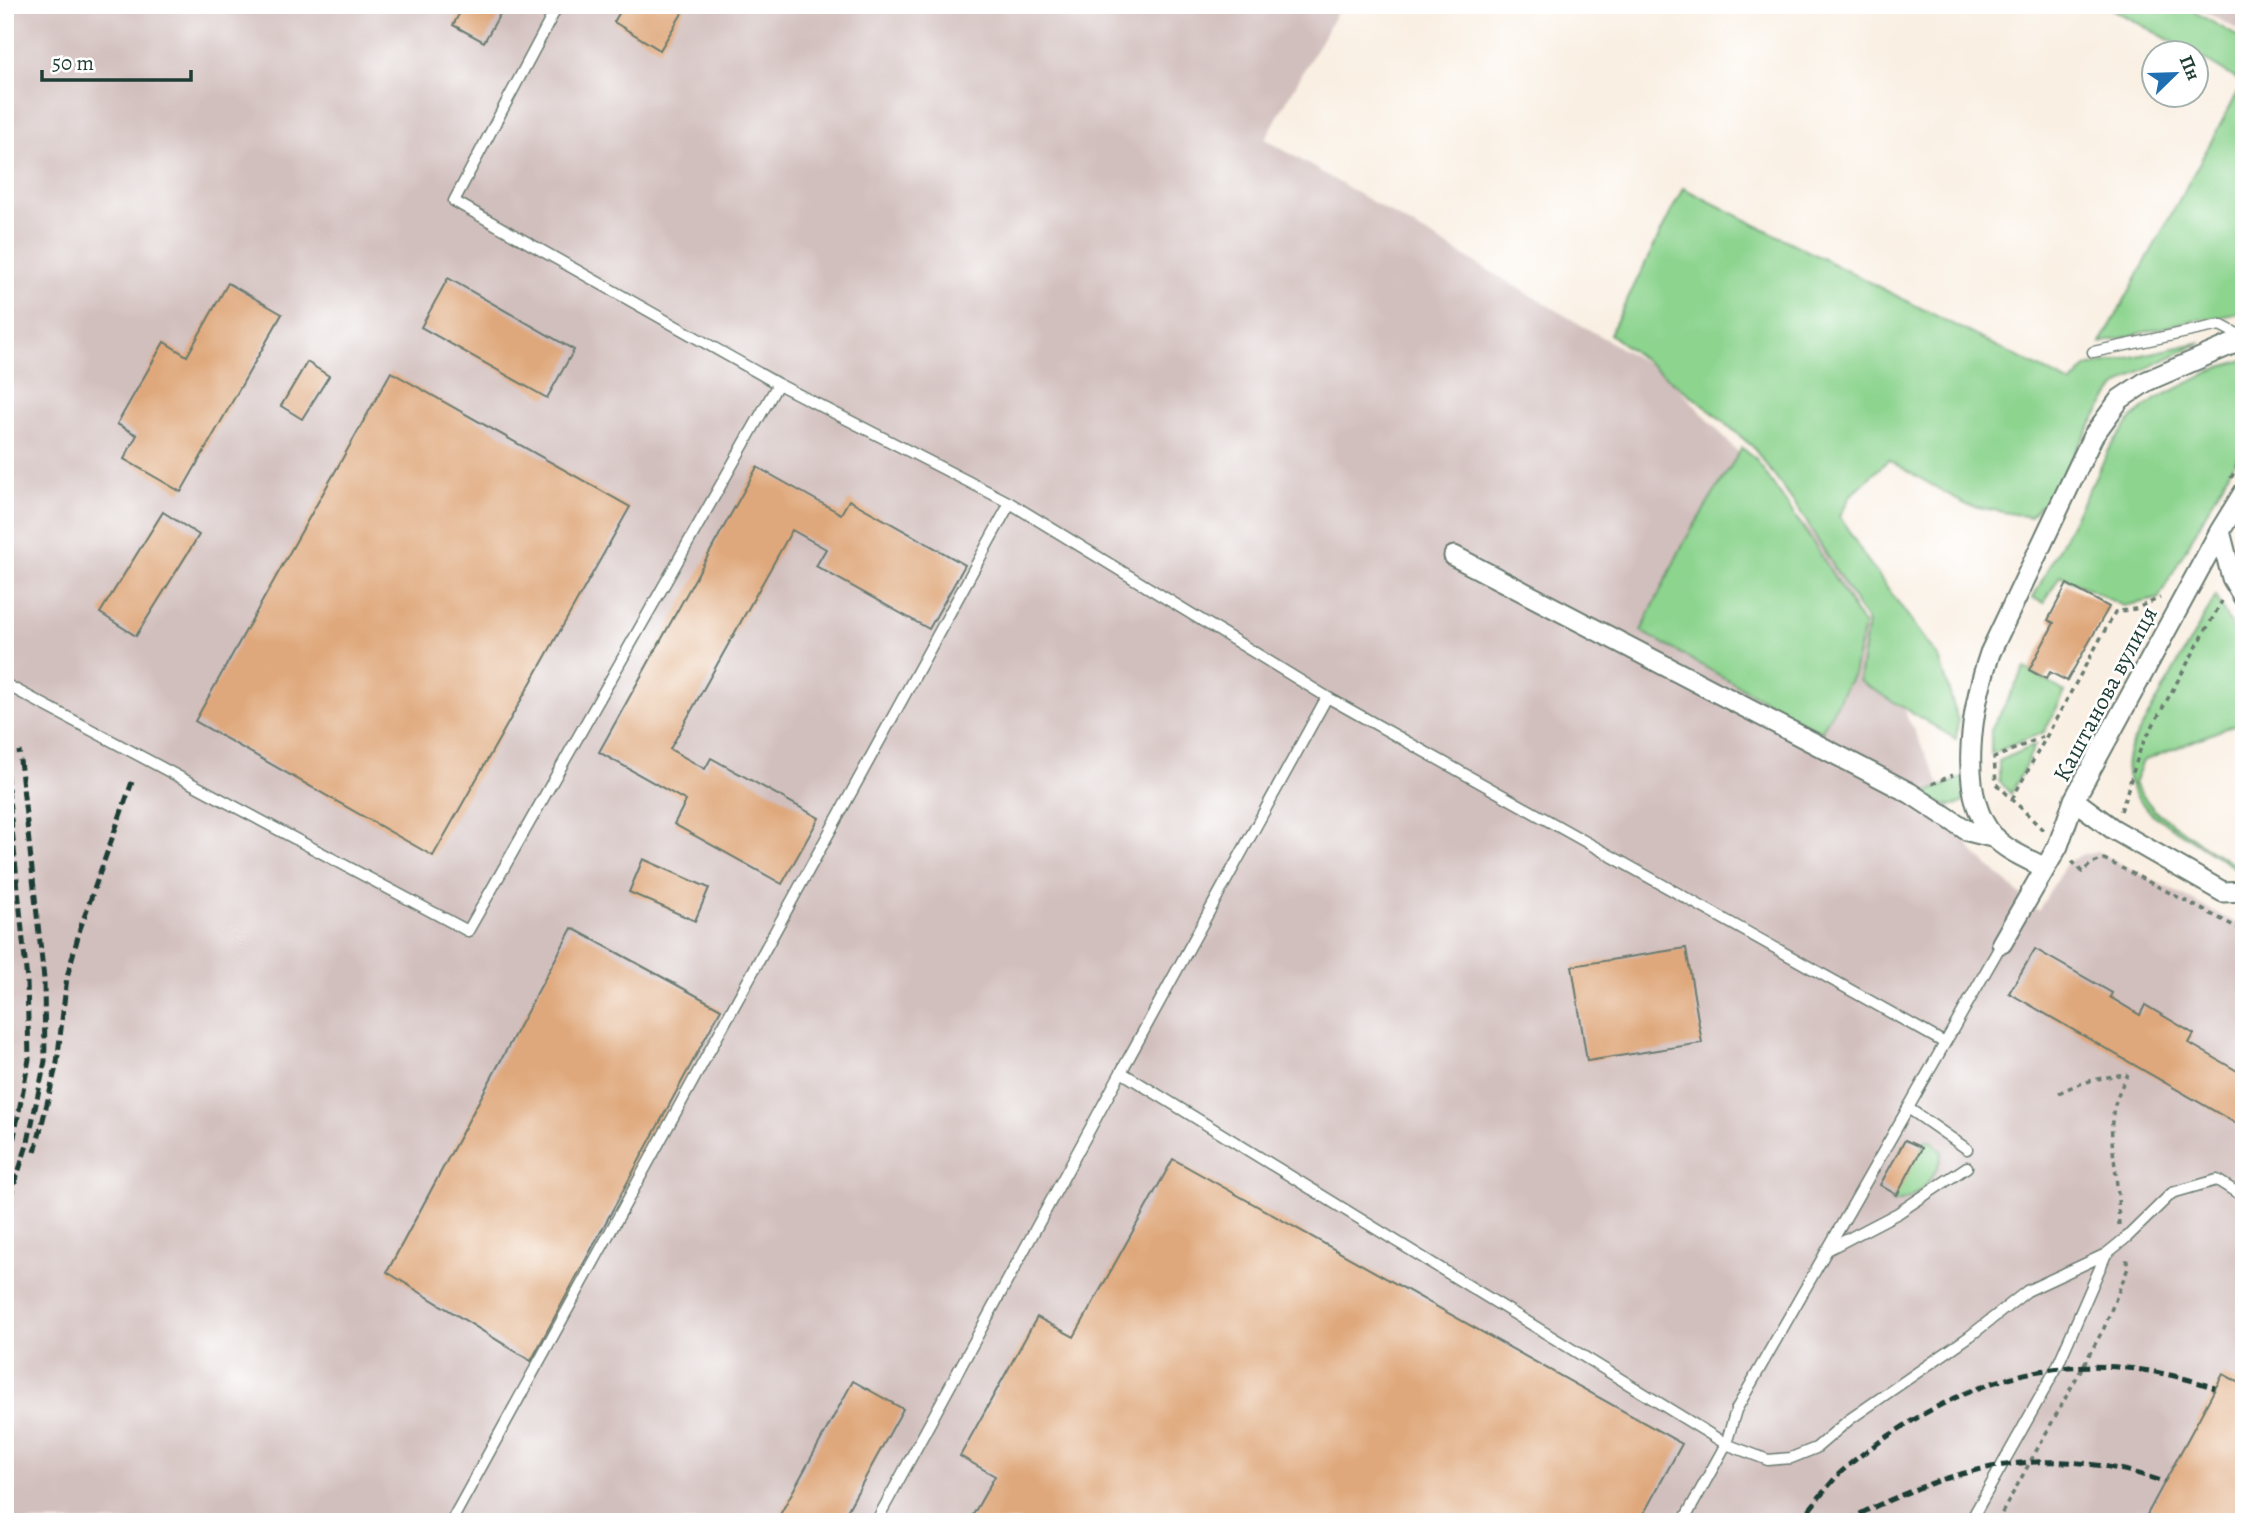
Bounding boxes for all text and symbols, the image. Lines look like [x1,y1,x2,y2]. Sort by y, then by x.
scale bar [42,38,191,82]
north arrow [2140,38,2210,108]
text: 50 m [52,49,94,77]
text: Пн [2173,51,2207,84]
street label: Каштанова вулиця [2045,601,2165,787]

